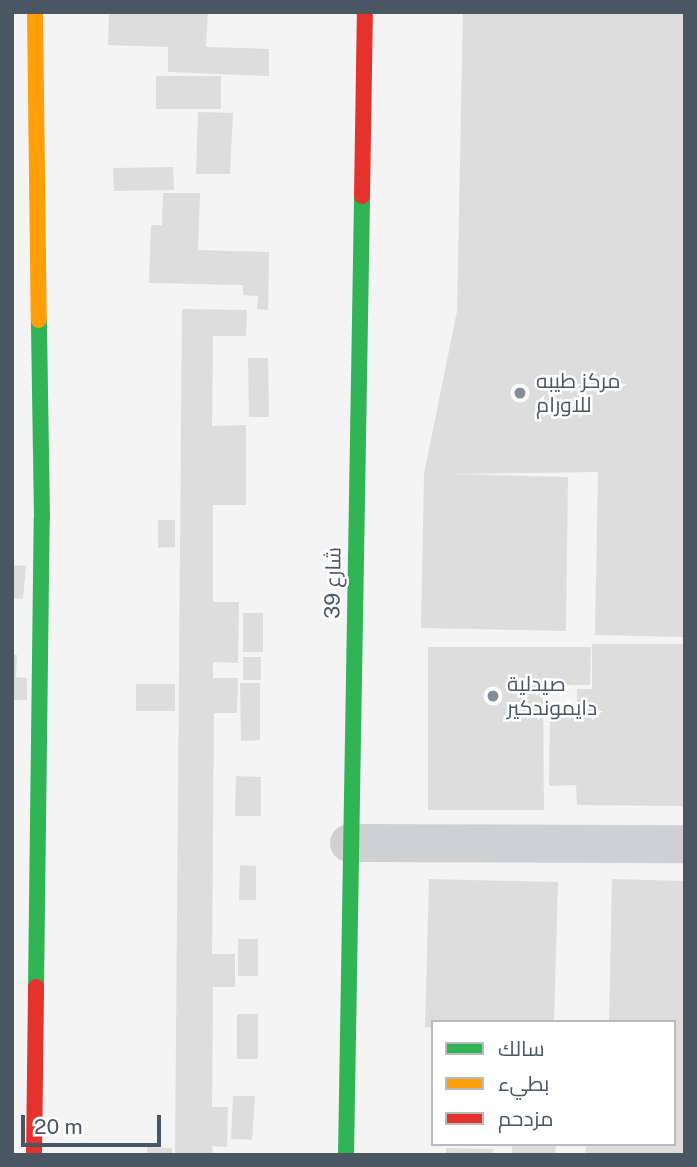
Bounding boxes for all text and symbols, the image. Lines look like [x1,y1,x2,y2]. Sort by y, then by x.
place label: مركز طيبه للاورام [536,368,620,418]
marker: مركز طيبه للاورام [510,383,530,403]
street label: شارع 39 [320,547,346,619]
place label: صيدلية دايموندكير [507,671,597,721]
marker: صيدلية دايموندكير [485,688,501,704]
legend [431,1020,676,1146]
text: سالك [498,1036,545,1061]
text: بطيء [498,1071,549,1096]
scale bar [24,1100,164,1144]
text: مزدحم [498,1106,553,1131]
text: 20 m [34,1114,83,1139]

